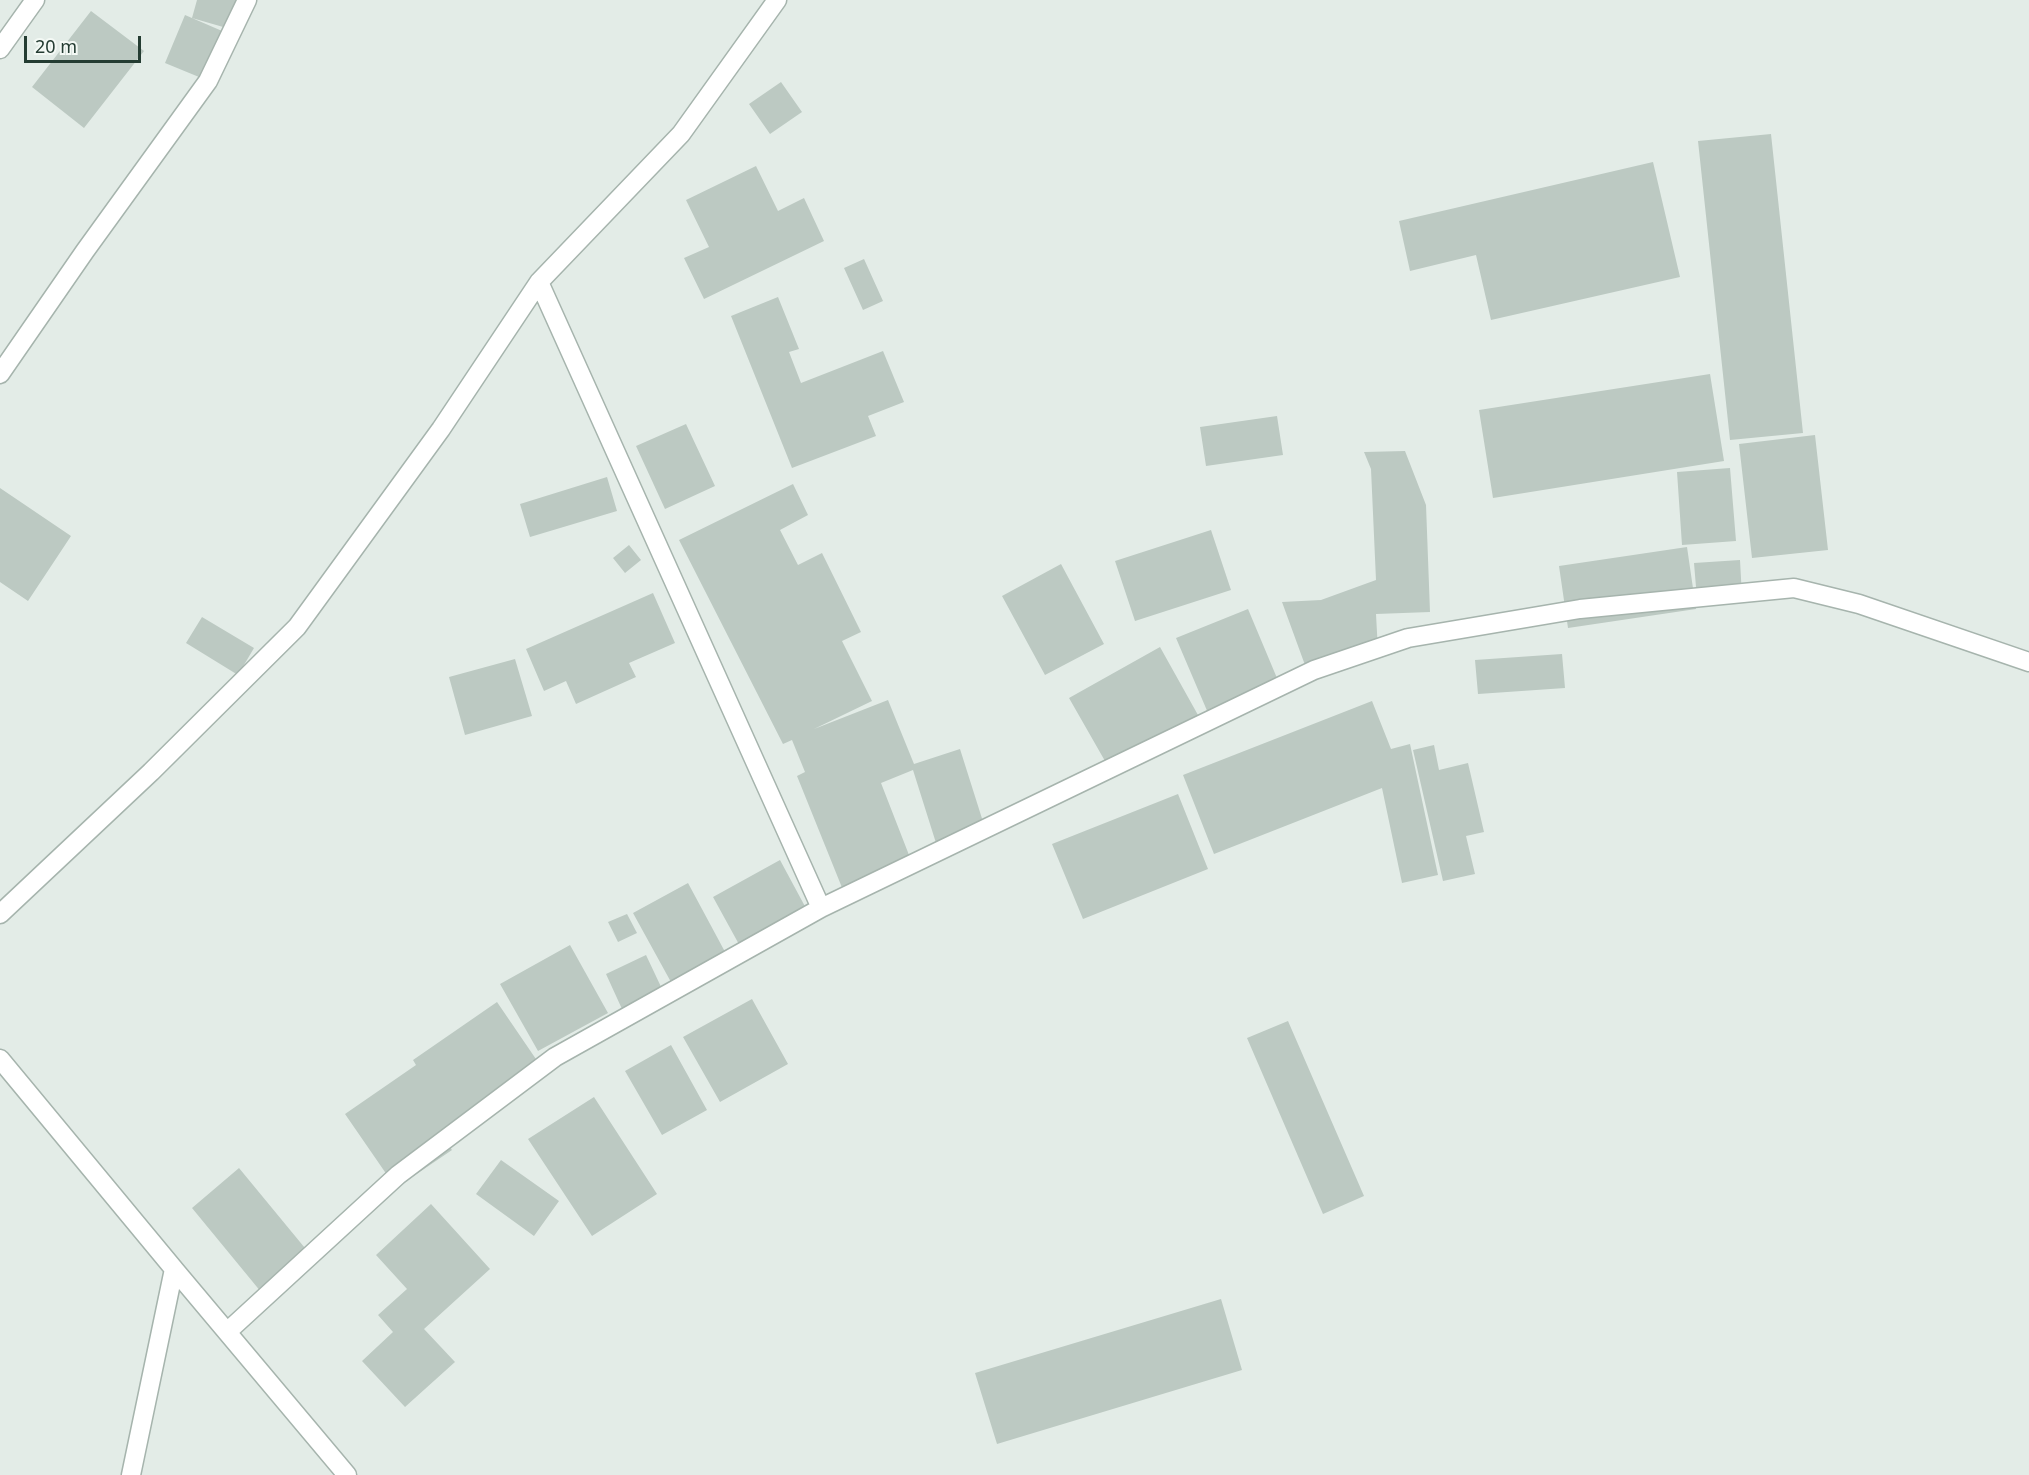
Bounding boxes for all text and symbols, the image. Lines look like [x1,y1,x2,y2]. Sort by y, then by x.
scale bar [27,24,144,62]
text: 20 m [35,34,77,58]

